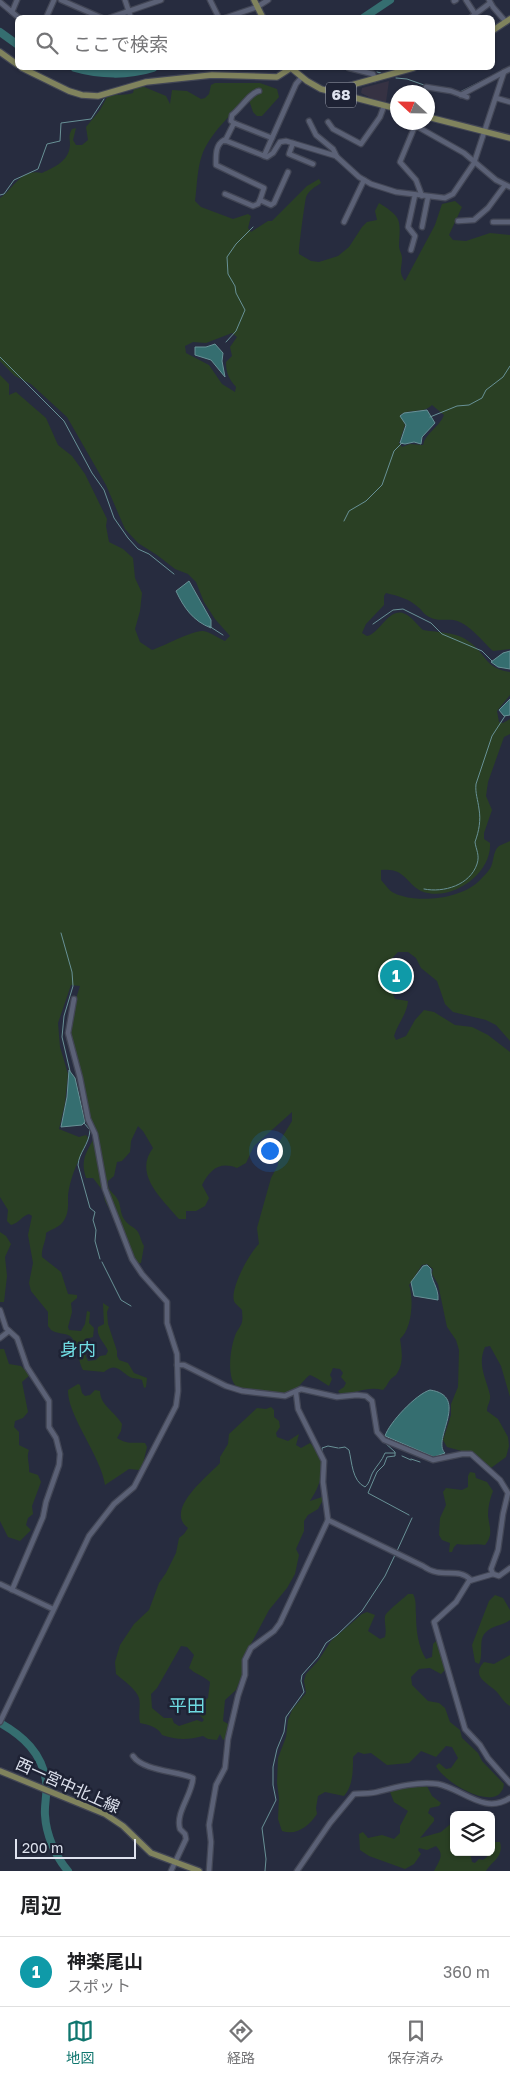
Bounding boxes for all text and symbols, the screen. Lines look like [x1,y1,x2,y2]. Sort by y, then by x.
search box [15,15,495,70]
icon: search [33,29,61,57]
text: ここで検索 [73,32,168,55]
road number: 68 [326,82,356,108]
north arrow [390,85,435,130]
pin: 1 [380,957,412,995]
your location [257,1138,283,1164]
district label: 身内 [60,1338,96,1360]
district label: 平田 [169,1694,205,1716]
street label: 西一宮中北上線 [13,1753,123,1817]
map controls [450,1811,495,1856]
button: layers [450,1811,495,1856]
scale bar [15,1836,136,1859]
text: 200 m [22,1839,63,1856]
text: 周辺 [20,1892,62,1918]
text: 神楽尾山 [67,1949,143,1972]
text: 1 [32,1962,40,1982]
text: 360 m [443,1962,490,1982]
text: スポット [67,1976,131,1996]
tab: 地図 [66,2017,94,2067]
tab: 経路 [227,2017,255,2067]
tab: 保存済み [388,2017,444,2067]

